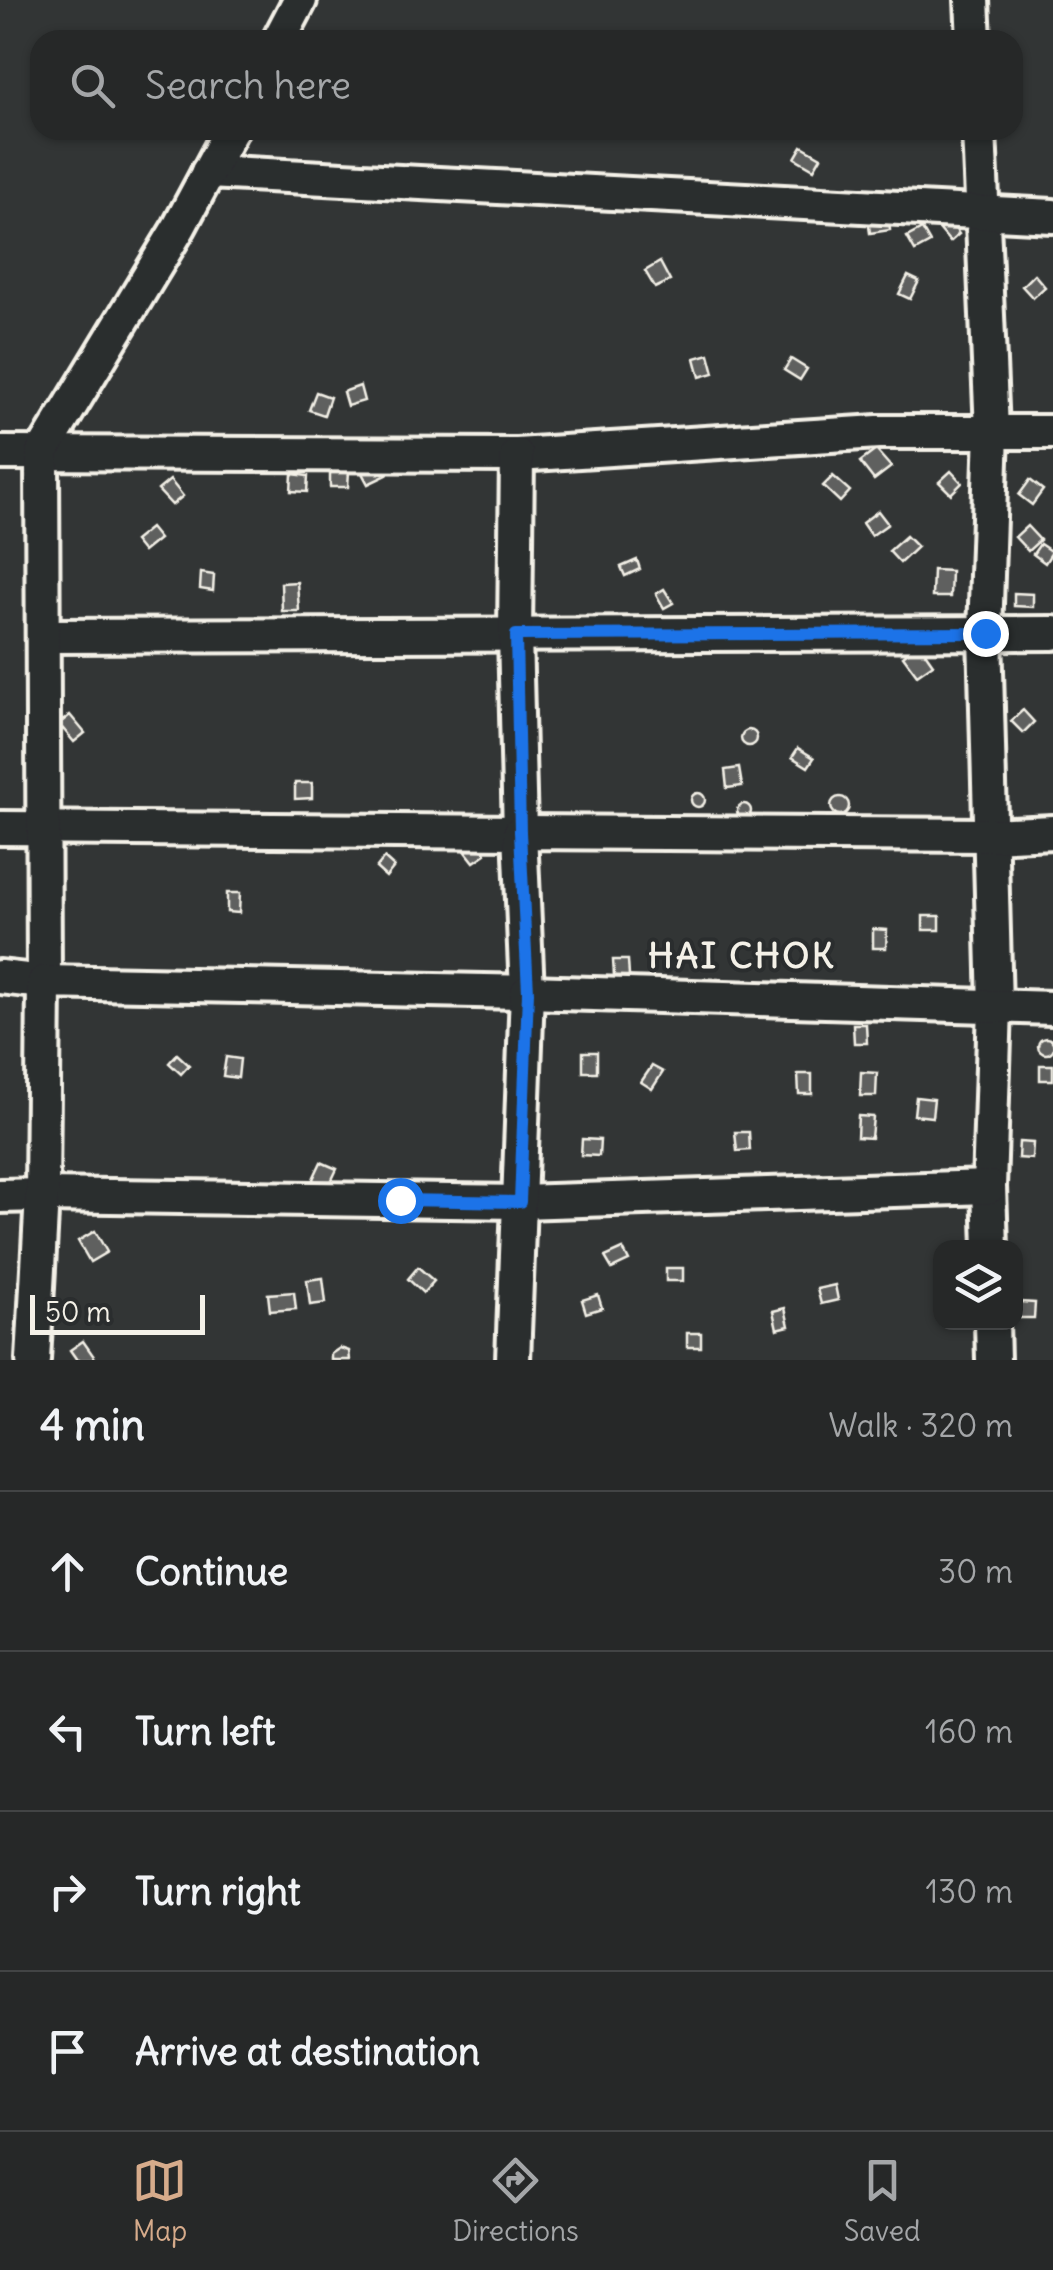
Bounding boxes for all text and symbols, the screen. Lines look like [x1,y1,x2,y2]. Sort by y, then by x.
search box [30,30,1023,140]
icon: search [65,58,120,113]
text: Search here [145,62,351,109]
route end [963,611,1009,657]
district label: HAI CHOK [648,933,836,977]
route start [378,1178,424,1224]
map controls [933,1240,1023,1330]
button: layers [933,1240,1023,1330]
scale bar [30,1290,205,1334]
text: 50 m [45,1294,111,1330]
text: 4 min [40,1399,145,1451]
text: Walk · 320 m [828,1405,1013,1446]
icon: ahead [40,1544,95,1599]
text: Continue [135,1548,288,1595]
text: 30 m [938,1551,1013,1592]
icon: left [40,1704,95,1759]
text: Turn left [135,1708,275,1755]
text: 160 m [925,1711,1013,1752]
icon: right [40,1864,95,1919]
text: Turn right [135,1868,301,1915]
text: 130 m [925,1871,1013,1912]
icon: arrive [40,2024,95,2079]
text: Arrive at destination [135,2028,480,2075]
tab: Map [132,2153,187,2249]
tab: Directions [452,2153,579,2249]
tab: Saved [844,2153,921,2249]

